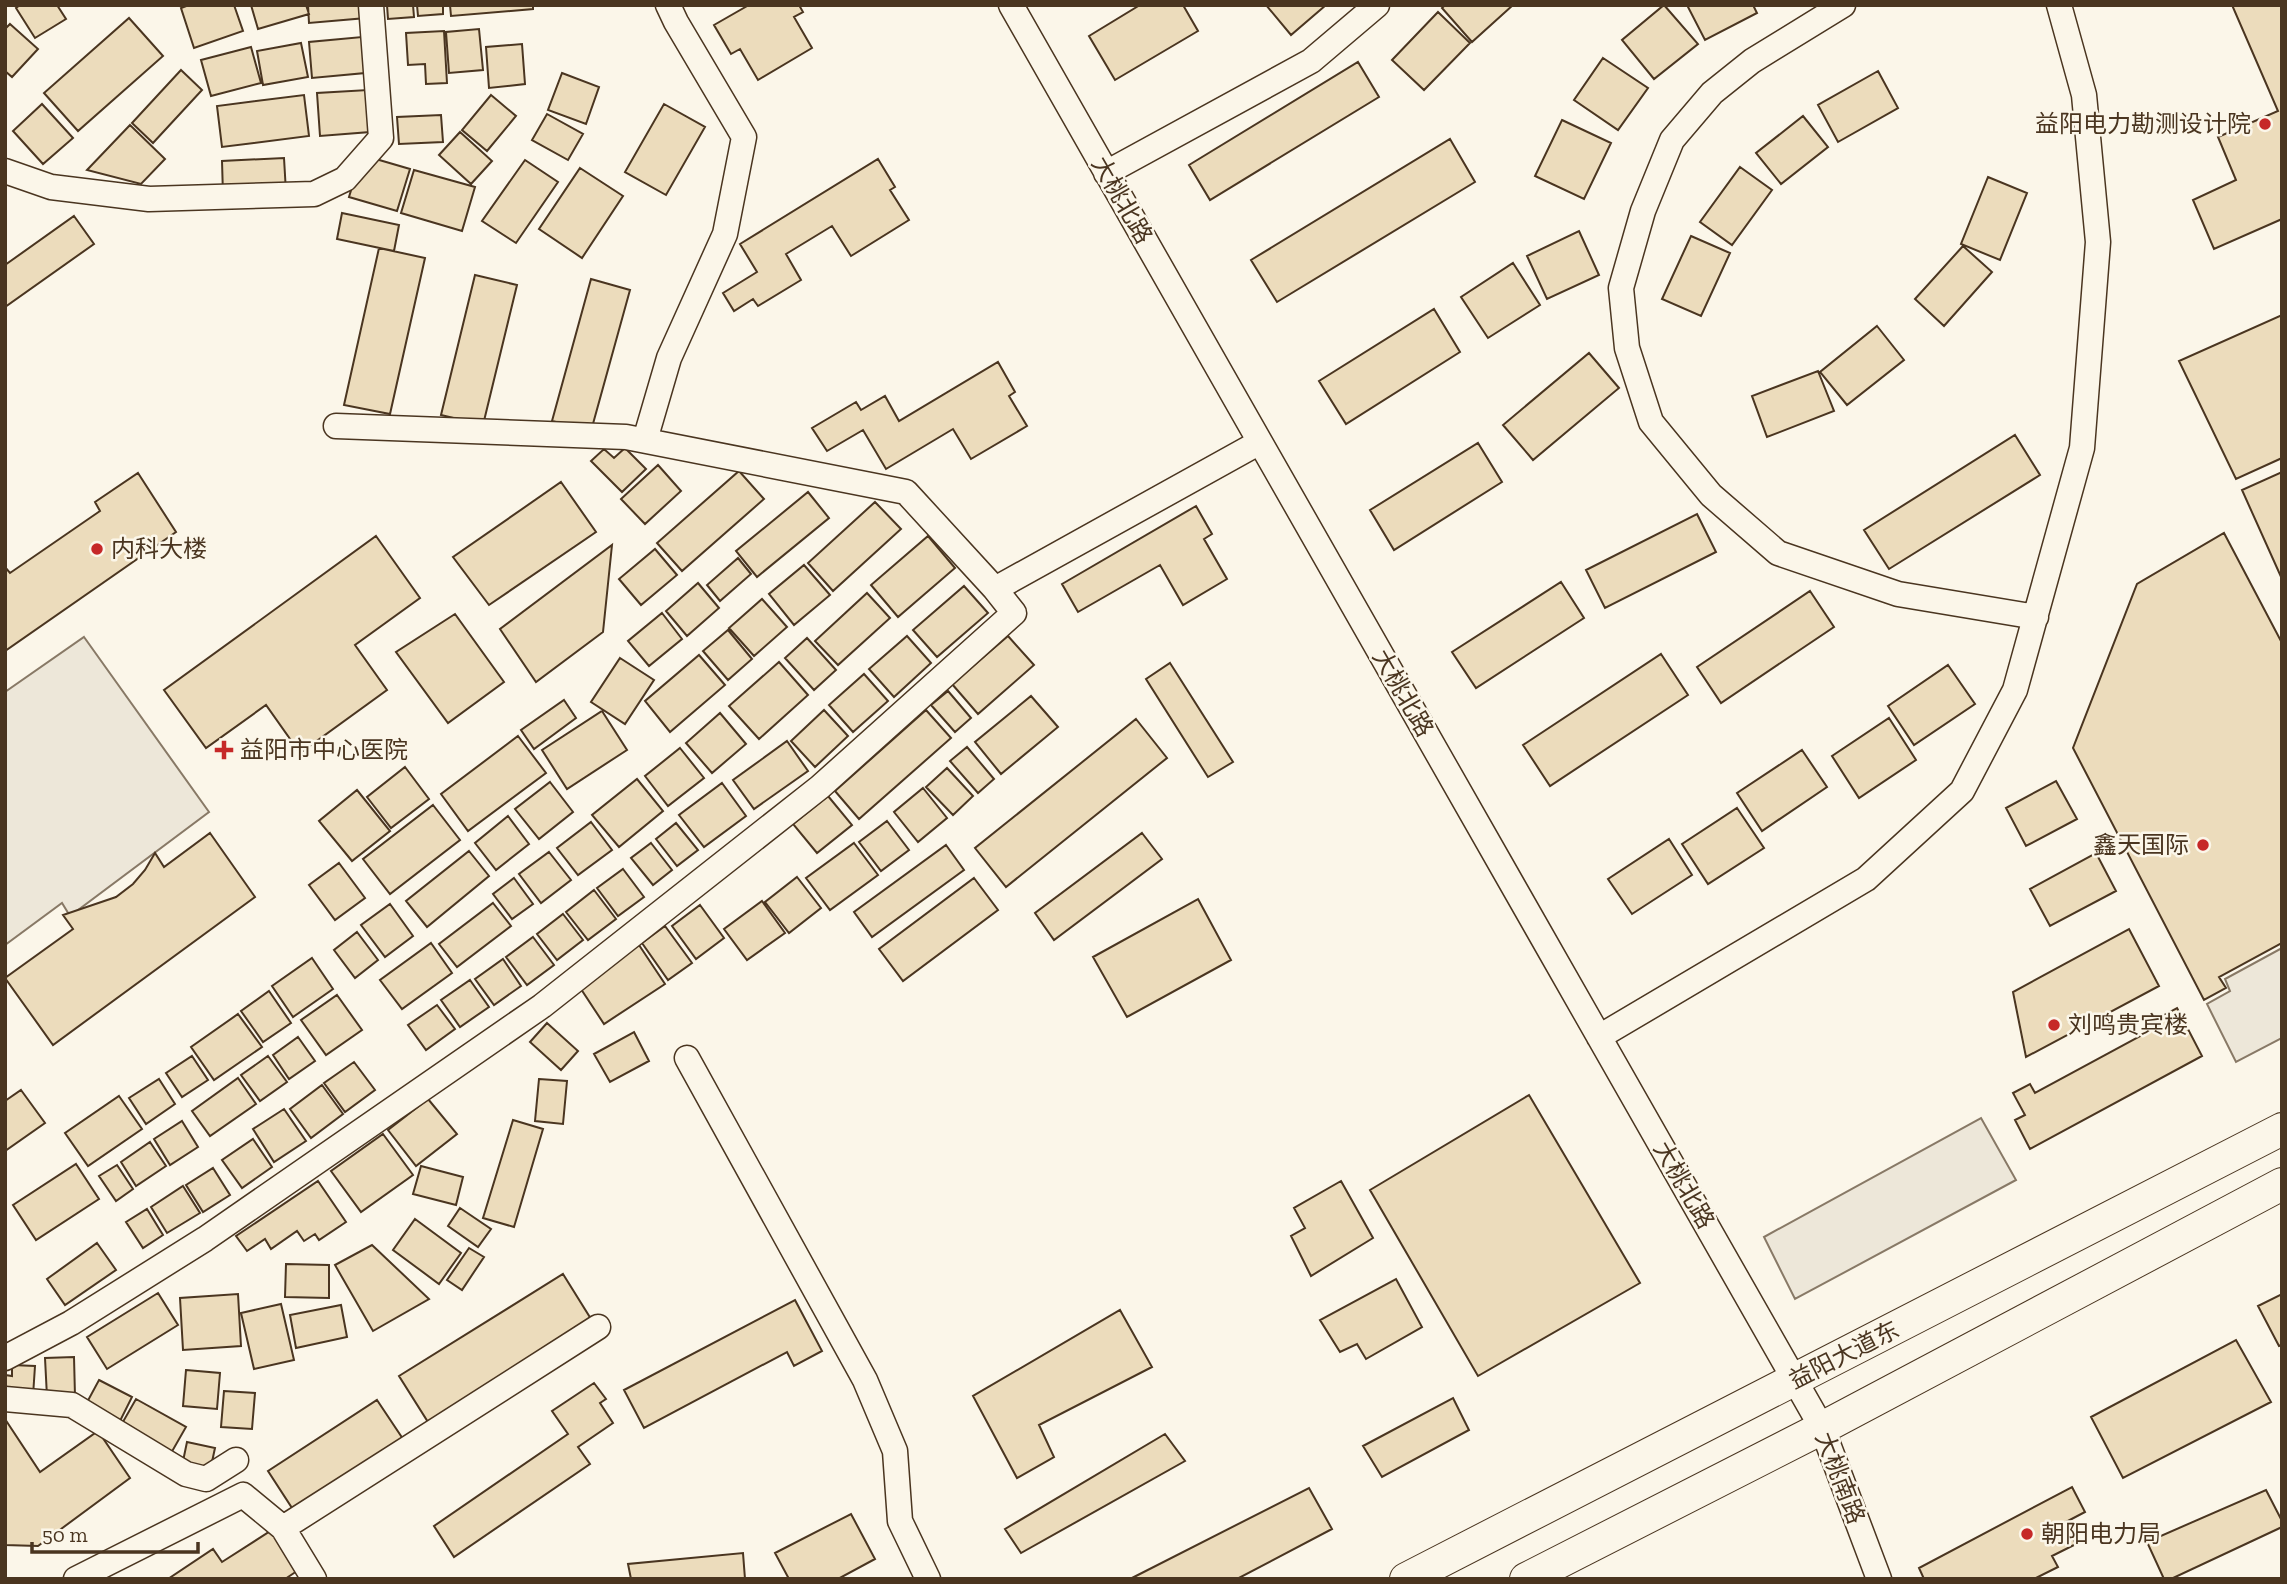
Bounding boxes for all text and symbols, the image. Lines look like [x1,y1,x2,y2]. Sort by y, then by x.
place label: 益阳电力勘测设计院 [2035,109,2251,138]
marker: 益阳电力勘测设计院 [2257,116,2273,132]
street label: 大桃北路 [1086,151,1159,249]
place label: 内科大楼 [111,534,207,563]
marker: 内科大楼 [89,541,105,557]
street label: 大桃北路 [1367,644,1440,742]
place label: 益阳市中心医院 [240,735,408,764]
marker: 益阳市中心医院 [214,740,234,760]
place label: 鑫天国际 [2093,830,2189,859]
marker: 鑫天国际 [2195,837,2211,853]
place label: 刘鸣贵宾楼 [2068,1010,2188,1039]
marker: 刘鸣贵宾楼 [2046,1017,2062,1033]
street label: 大桃北路 [1648,1136,1721,1234]
street label: 益阳大道东 [1784,1314,1904,1395]
street label: 大桃南路 [1810,1428,1871,1528]
scale bar [32,1510,198,1554]
place label: 朝阳电力局 [2041,1519,2161,1548]
text: 50 m [42,1522,88,1547]
marker: 朝阳电力局 [2019,1526,2035,1542]

